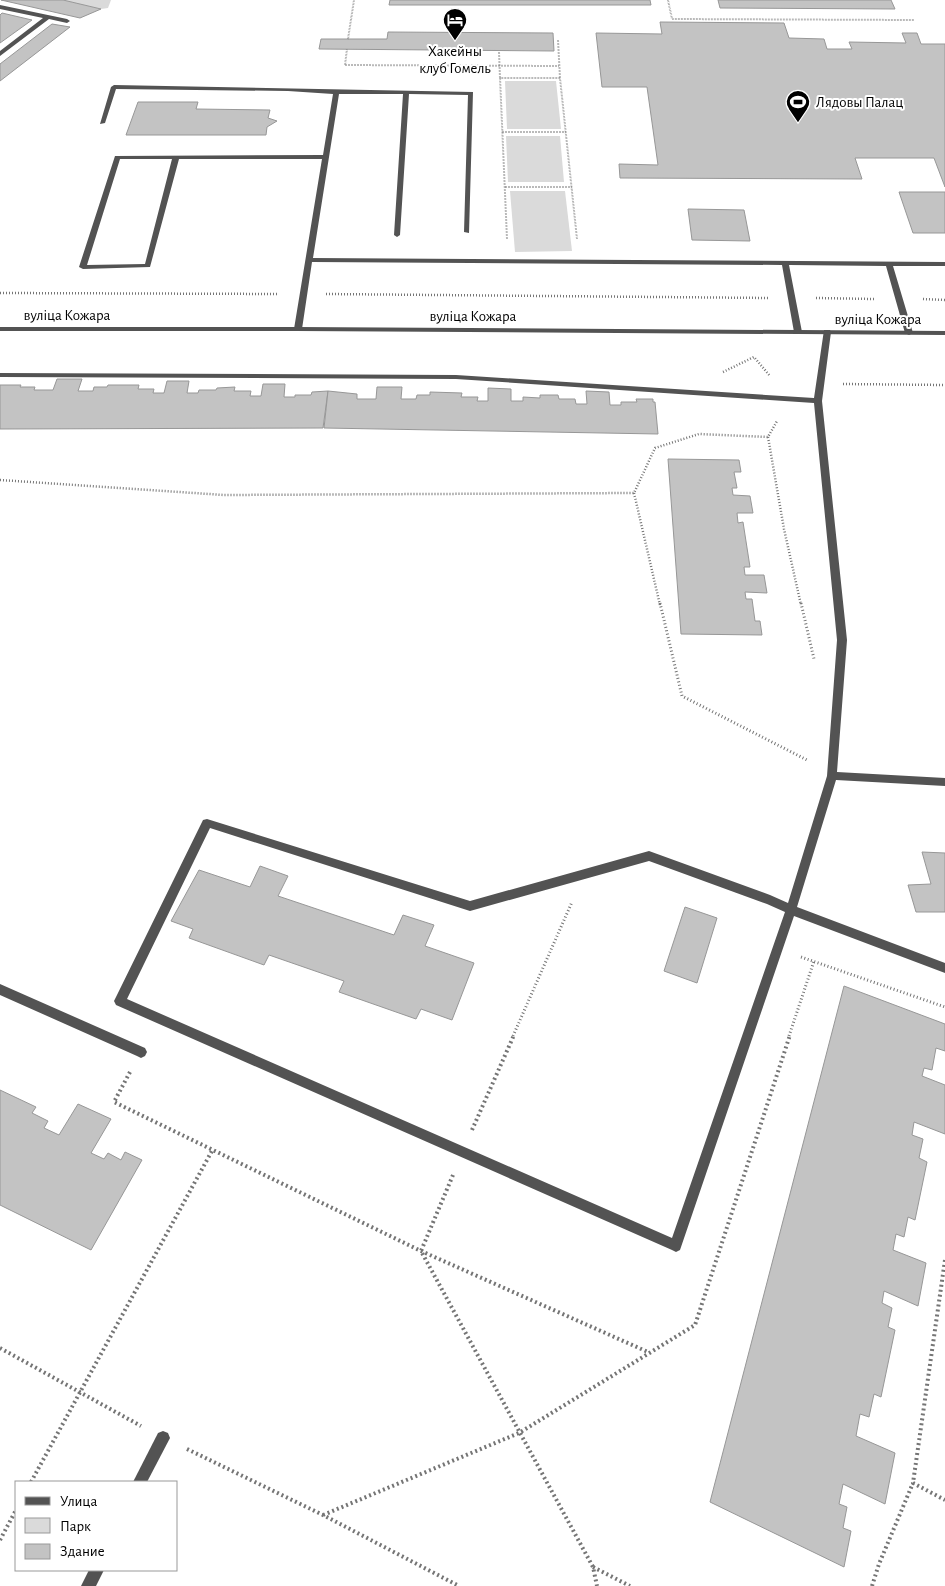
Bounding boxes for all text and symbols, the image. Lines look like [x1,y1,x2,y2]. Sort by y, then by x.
hotel icon: Хакейны клуб Гомель [442,7,468,41]
place label: Хакейны клуб Гомель [419,44,491,76]
sports icon: Лядовы Палац [785,89,811,123]
place label: Лядовы Палац [816,95,903,110]
street label: вуліца Кожара [24,308,111,323]
street label: вуліца Кожара [430,309,517,324]
street label: вуліца Кожара [835,312,922,327]
legend [15,1481,178,1571]
text: Улица [60,1494,97,1509]
text: Парк [60,1519,91,1534]
text: Здание [60,1544,105,1559]

